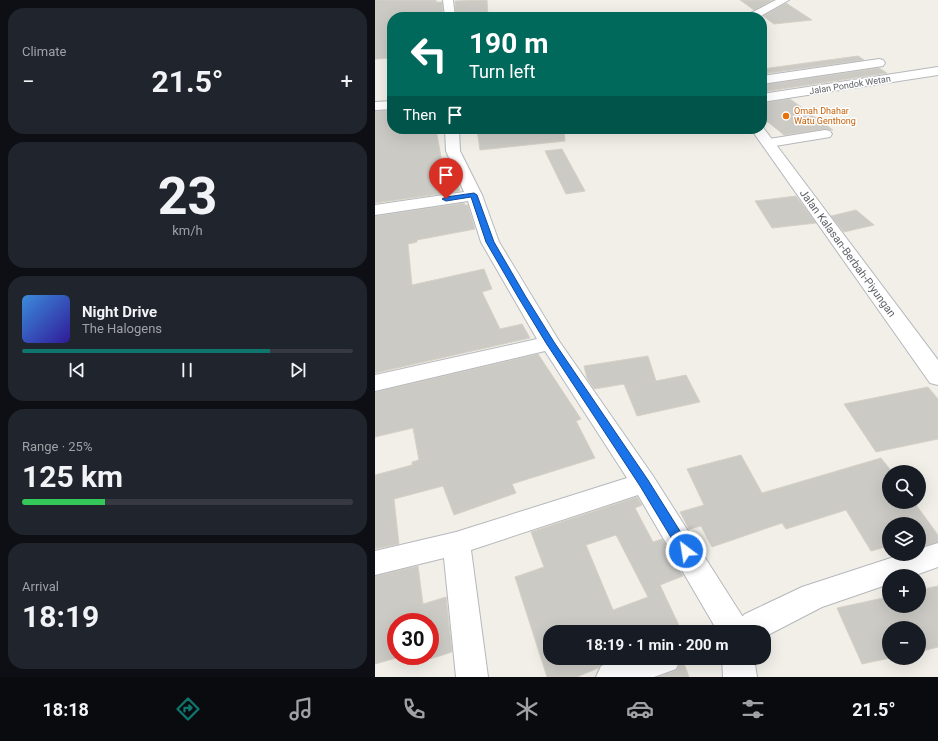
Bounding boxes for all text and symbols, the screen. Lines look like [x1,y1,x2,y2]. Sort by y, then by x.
text: 190 m [469,27,548,60]
icon: left [403,28,455,80]
text: Climate [22,44,66,59]
text: Turn left [469,61,535,82]
text: 21.5° [152,64,224,99]
text: − [22,69,35,94]
text: + [341,69,353,94]
street label: Jalan Pondok Wetan [809,74,891,96]
icon: arrive [444,104,466,126]
text: Then [403,106,436,124]
place label: Omah Dhahar Watu Genthong [794,106,856,126]
marker: Omah Dhahar Watu Genthong [781,111,791,121]
pin [429,158,463,199]
icon: arrive [435,164,457,186]
text: 23 [158,166,217,227]
street label: Jalan Kalasan-Berbah-Piyungan [797,187,898,320]
text: km/h [172,223,203,238]
text: Night Drive [82,303,157,321]
text: The Halogens [82,321,162,336]
icon: previous [66,359,88,381]
icon: pause [176,359,198,381]
icon: next [287,359,309,381]
text: Range · 25% [22,439,92,454]
text: 125 km [22,459,123,494]
map controls [882,465,926,665]
button: search [882,465,926,509]
button: layers [882,517,926,561]
position arrow [665,530,707,572]
button: + [882,569,926,613]
text: Arrival [22,579,59,594]
text: 18:19 [22,599,99,634]
speed limit sign: 30 [387,613,439,665]
button: − [882,621,926,665]
text: 18:19 · 1 min · 200 m [586,636,728,654]
icon: directions [174,695,202,723]
icon: music [287,695,315,723]
icon: phone [400,695,428,723]
icon: climate [513,695,541,723]
icon: car [626,695,654,723]
icon: filters [739,695,767,723]
text: 18:18 [43,699,89,720]
text: 21.5° [852,699,895,720]

